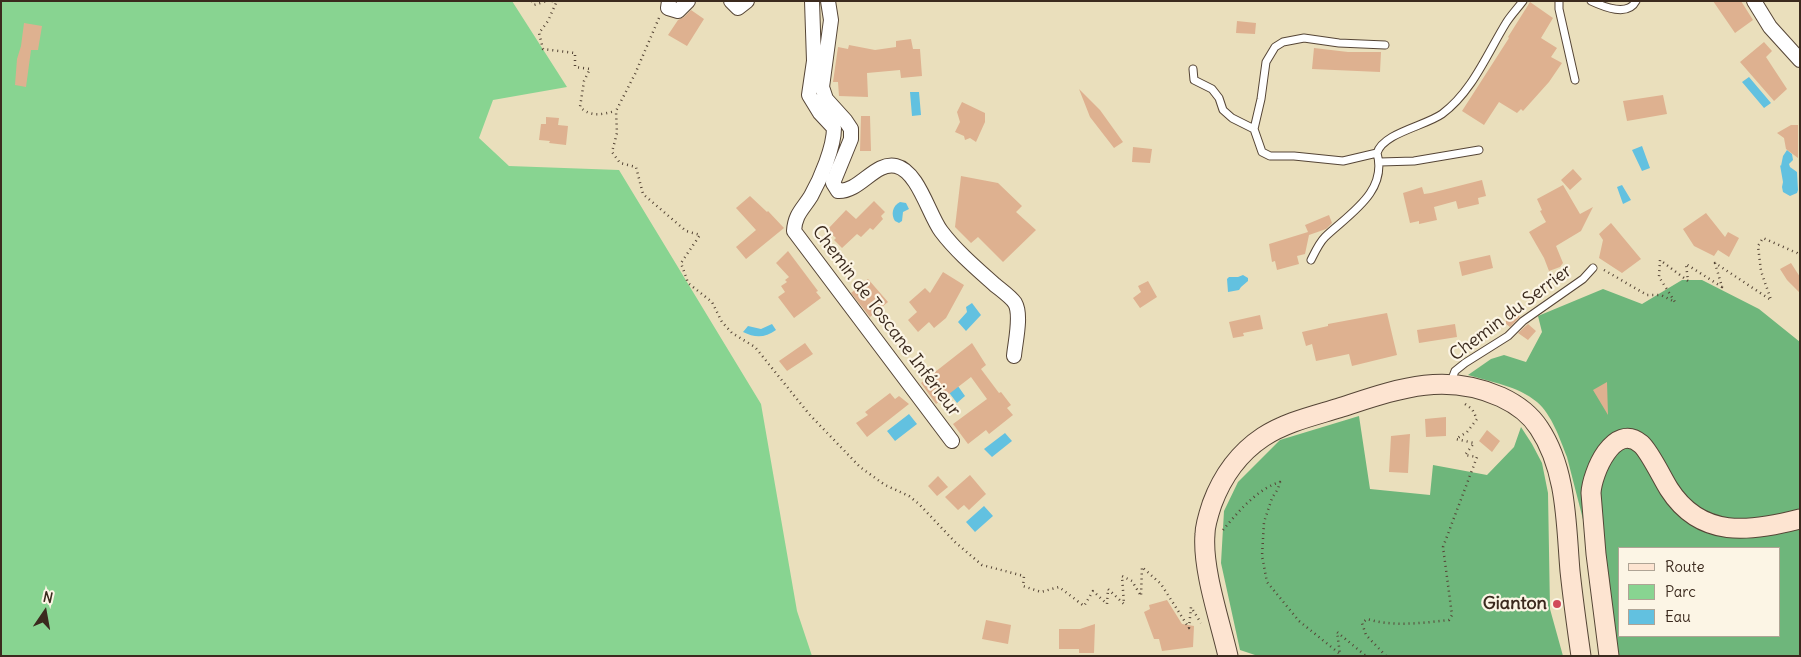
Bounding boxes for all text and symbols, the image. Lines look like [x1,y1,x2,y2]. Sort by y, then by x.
street label: Chemin de Toscane Inférieur [807,221,965,421]
street label: Chemin du Serrier [1446,260,1576,366]
legend [1618,547,1781,637]
text: Route [1665,557,1705,576]
text: Parc [1665,582,1696,601]
north arrow [20,587,70,637]
text: N [42,588,55,607]
place label: Gianton [1483,593,1547,615]
marker: Gianton [1551,598,1563,610]
text: Eau [1665,607,1691,626]

